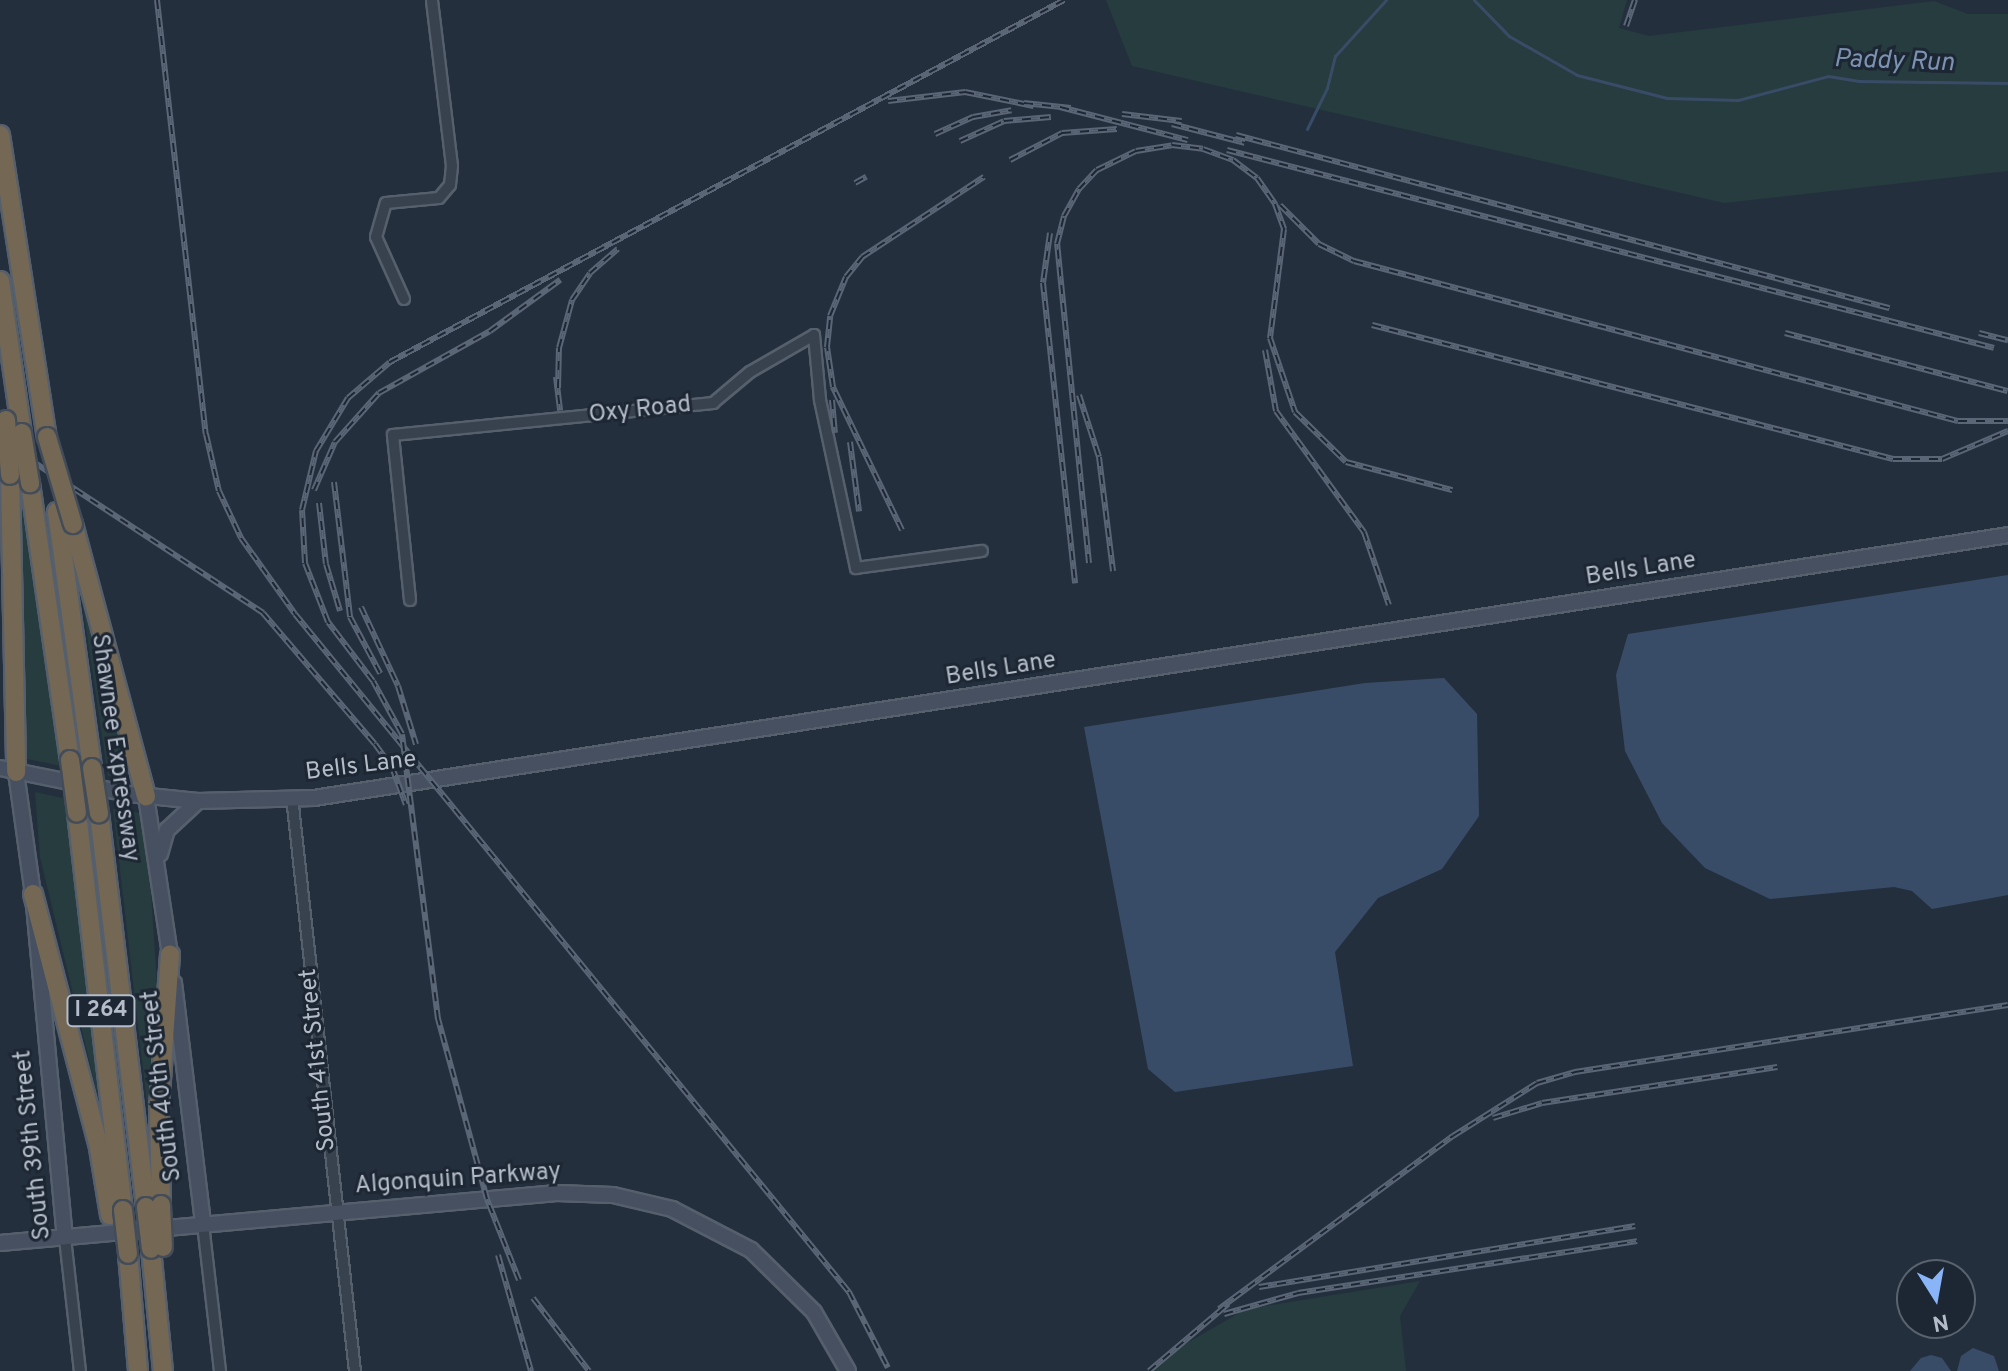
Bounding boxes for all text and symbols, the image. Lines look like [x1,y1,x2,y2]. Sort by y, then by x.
water label: Paddy Run [1833,44,1955,80]
street label: Oxy Road [587,391,693,431]
street label: Bells Lane [1584,547,1698,593]
street label: Shawnee Expressway [84,632,144,864]
street label: Bells Lane [944,647,1058,693]
street label: Bells Lane [304,746,418,788]
street label: South 41st Street [295,967,343,1153]
street label: South 40th Street [137,989,189,1183]
road number: I 264 [65,993,137,1029]
street label: South 39th Street [10,1049,58,1241]
street label: Algonquin Parkway [354,1158,562,1202]
north arrow [1896,1259,1976,1339]
text: N [1930,1306,1951,1336]

